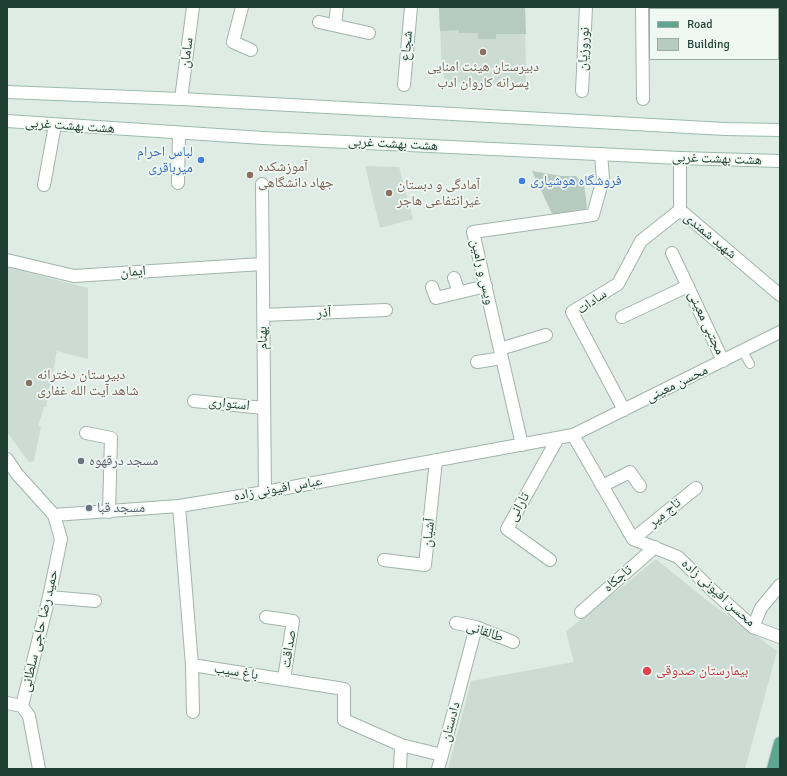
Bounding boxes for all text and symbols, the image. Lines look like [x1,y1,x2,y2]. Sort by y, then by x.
legend [649,8,779,60]
text: Road [687,17,713,32]
street label: نوروزیان [574,26,594,72]
street label: شجاع [397,30,417,62]
street label: سامان [177,37,197,69]
text: Building [687,37,730,52]
marker: دبیرستان هیئت امنایی پسرانه کاروان ادب [478,47,488,57]
place label: دبیرستان هیئت امنایی پسرانه کاروان ادب [427,59,539,92]
street label: هشت بهشت غربی [24,114,116,138]
street label: هشت بهشت غربی [348,133,438,155]
place label: لباس احرام میرباقری [137,144,193,176]
street label: هشت بهشت غربی [672,149,762,169]
marker: لباس احرام میرباقری [196,155,206,165]
place label: آموزشکده جهاد دانشگاهی [258,159,334,192]
marker: آموزشکده جهاد دانشگاهی [245,170,255,180]
place label: فروشگاه هوشیاری [530,173,622,189]
marker: فروشگاه هوشیاری [517,176,527,186]
place label: آمادگی و دبستان غیرانتفاعی هاجر [397,177,481,210]
marker: آمادگی و دبستان غیرانتفاعی هاجر [384,188,394,198]
street label: شهید شمندی [680,209,740,263]
street label: ویس و رامین [466,238,498,306]
street label: ایمان [120,263,146,281]
street label: سادات [574,286,610,318]
street label: مجتبی معینی [684,288,728,358]
street label: آذر [316,304,332,322]
street label: بهنام [254,326,272,350]
street label: محسن معینی [643,362,711,406]
place label: دبیرستان دخترانه شاهد آیت الله غفاری [37,367,138,400]
marker: دبیرستان دخترانه شاهد آیت الله غفاری [24,378,34,388]
street label: استواری [207,393,251,415]
place label: مسجد درقهوه [89,453,158,469]
marker: مسجد درقهوه [76,456,86,466]
street label: عباس افیونی زاده [232,473,324,505]
street label: تارانی [504,490,534,524]
street label: تاج میر [645,495,685,531]
place label: مسجد قبا [97,500,145,516]
marker: مسجد قبا [84,503,94,513]
street label: آشیان [419,518,439,548]
street label: محسن افیونی زاده [678,555,758,631]
street label: تاجکاه [600,562,636,596]
street label: حمید رضا حاجی سلطانی [18,568,62,694]
street label: طالقانی [464,618,506,646]
street label: صداقت [278,629,300,669]
street label: باغ سیب [213,660,259,684]
place label: بیمارستان صدوقی [656,663,748,679]
marker: بیمارستان صدوقی [641,665,653,677]
street label: دادستان [438,700,464,744]

